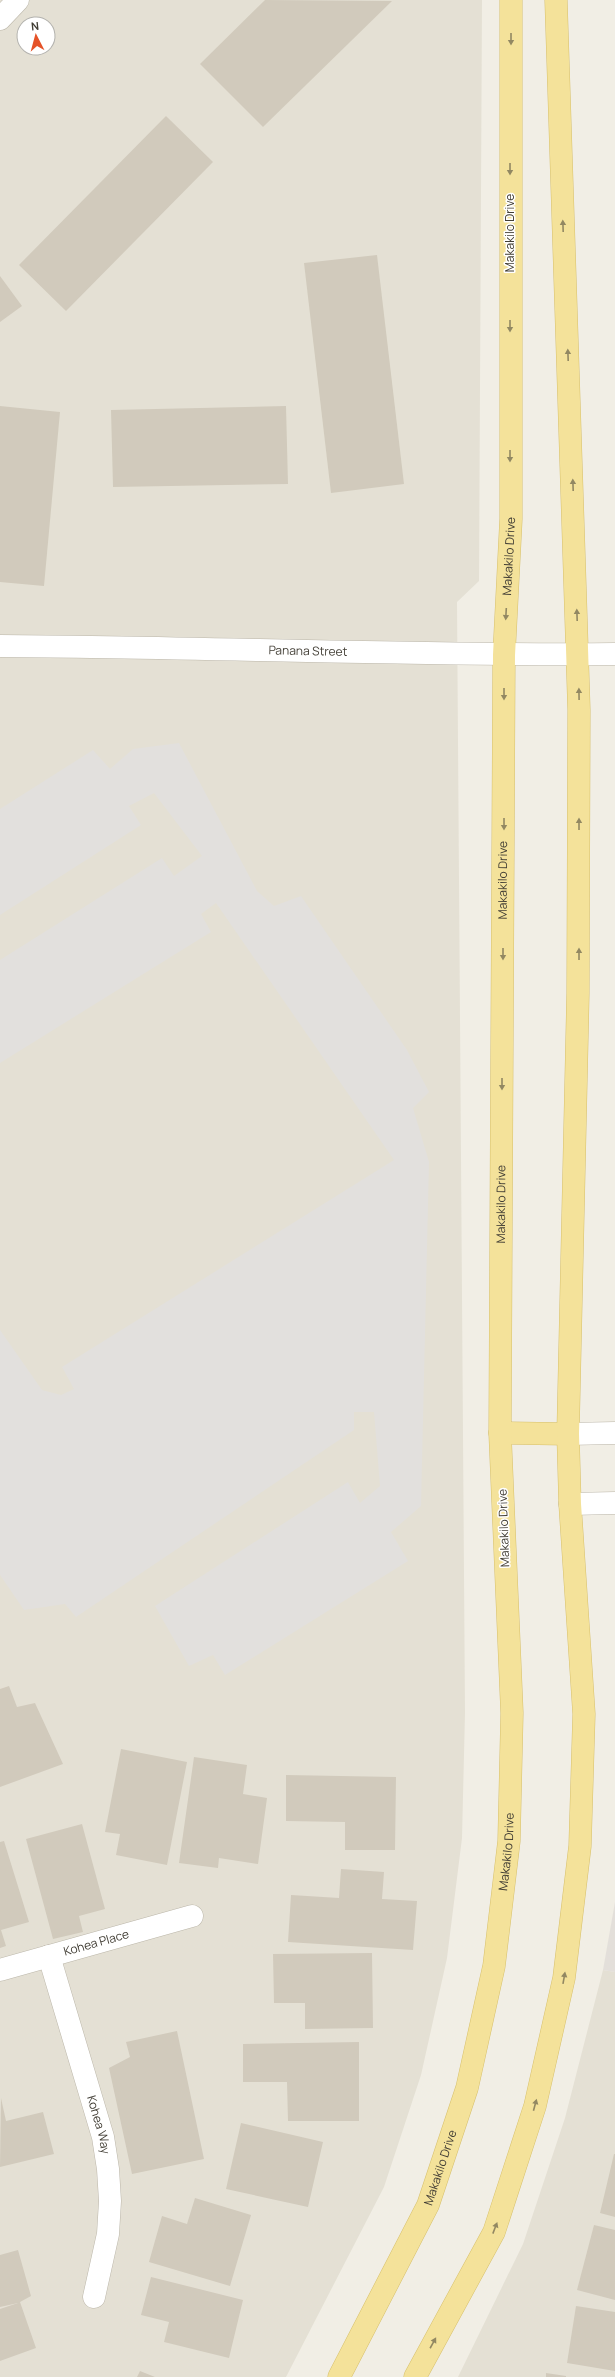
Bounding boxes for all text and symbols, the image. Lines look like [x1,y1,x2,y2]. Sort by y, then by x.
north arrow [16,16,56,56]
text: N [30,18,40,33]
one-way arrow [508,33,514,46]
one-way arrow [507,163,513,176]
street label: Makakilo Drive [501,194,518,272]
one-way arrow [560,220,567,232]
one-way arrow [507,320,513,333]
one-way arrow [565,348,571,361]
one-way arrow [507,450,513,463]
one-way arrow [569,479,576,491]
street label: Makakilo Drive [498,517,519,596]
one-way arrow [503,608,510,620]
one-way arrow [574,608,580,621]
street label: Panana Street [268,641,348,660]
one-way arrow [576,687,582,700]
one-way arrow [501,688,507,701]
one-way arrow [576,817,582,830]
one-way arrow [501,818,507,831]
street label: Makakilo Drive [494,841,511,919]
one-way arrow [576,947,582,960]
one-way arrow [500,948,506,961]
one-way arrow [499,1078,505,1091]
street label: Makakilo Drive [492,1165,509,1243]
street label: Makakilo Drive [494,1489,513,1568]
street label: Makakilo Drive [494,1812,518,1892]
street label: Kohea Place [62,1925,131,1960]
one-way arrow [561,1972,567,1984]
street label: Kohea Way [83,2093,115,2156]
one-way arrow [532,2098,538,2110]
street label: Makakilo Drive [419,2128,460,2207]
one-way arrow [492,2222,498,2234]
one-way arrow [430,2337,437,2349]

